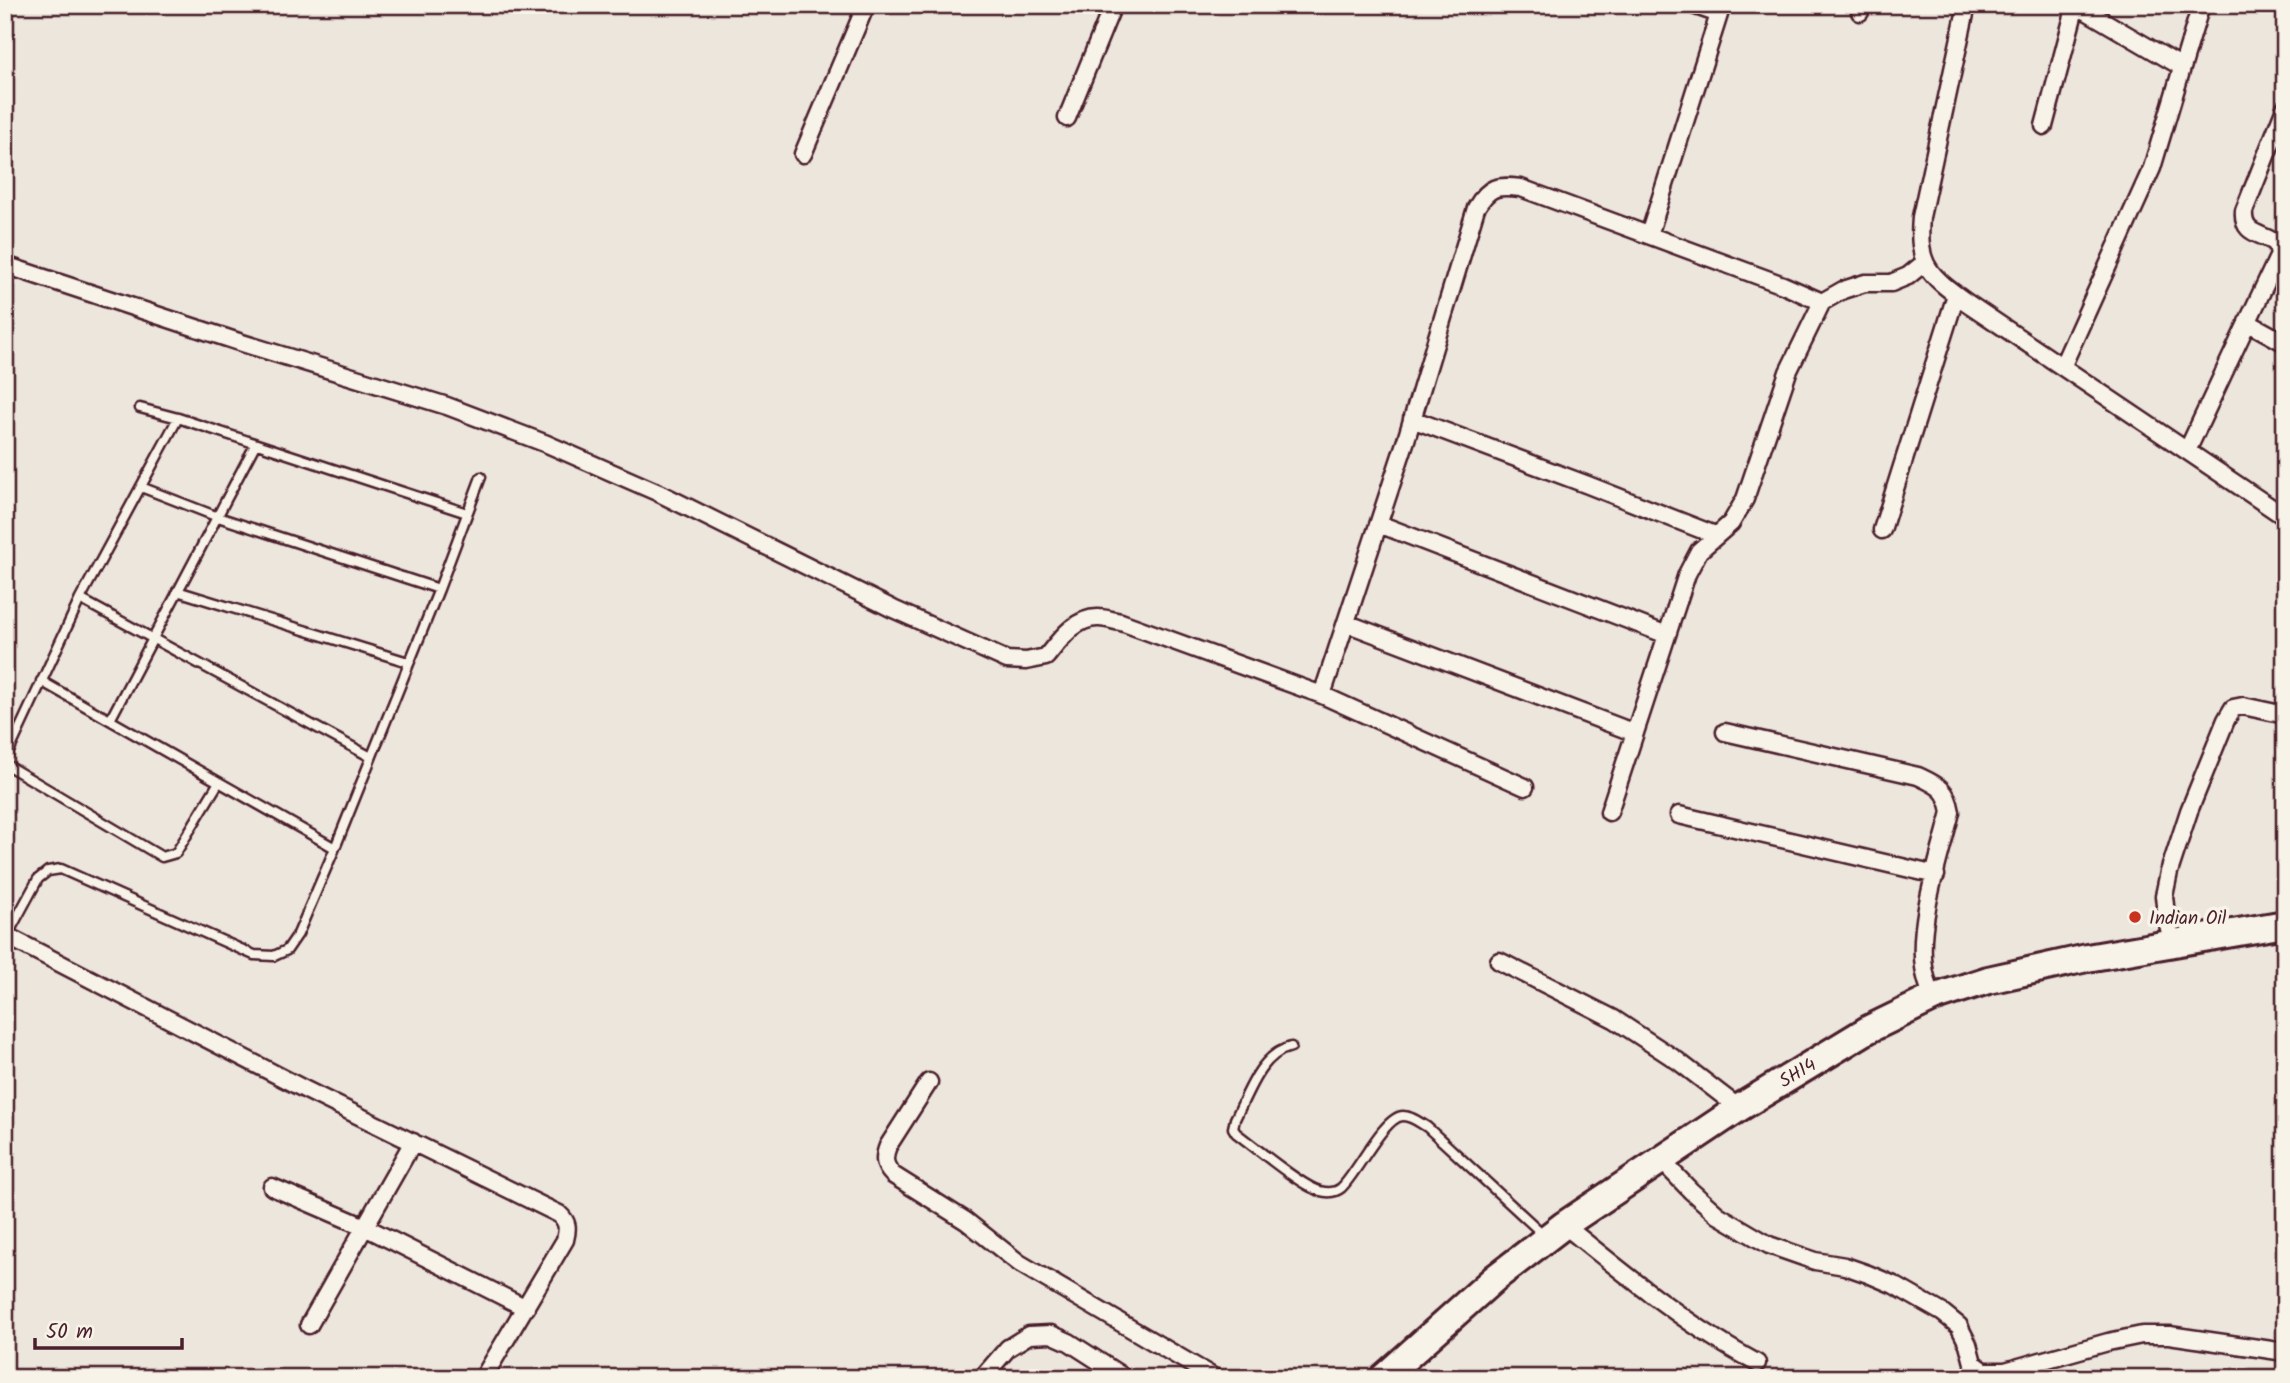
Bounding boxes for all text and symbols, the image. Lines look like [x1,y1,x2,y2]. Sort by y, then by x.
place label: Indian Oil [2149,904,2227,934]
marker: Indian Oil [2127,909,2143,925]
street label: SH14 [1773,1051,1823,1097]
scale bar [35,1306,182,1350]
text: 50 m [46,1316,93,1349]

